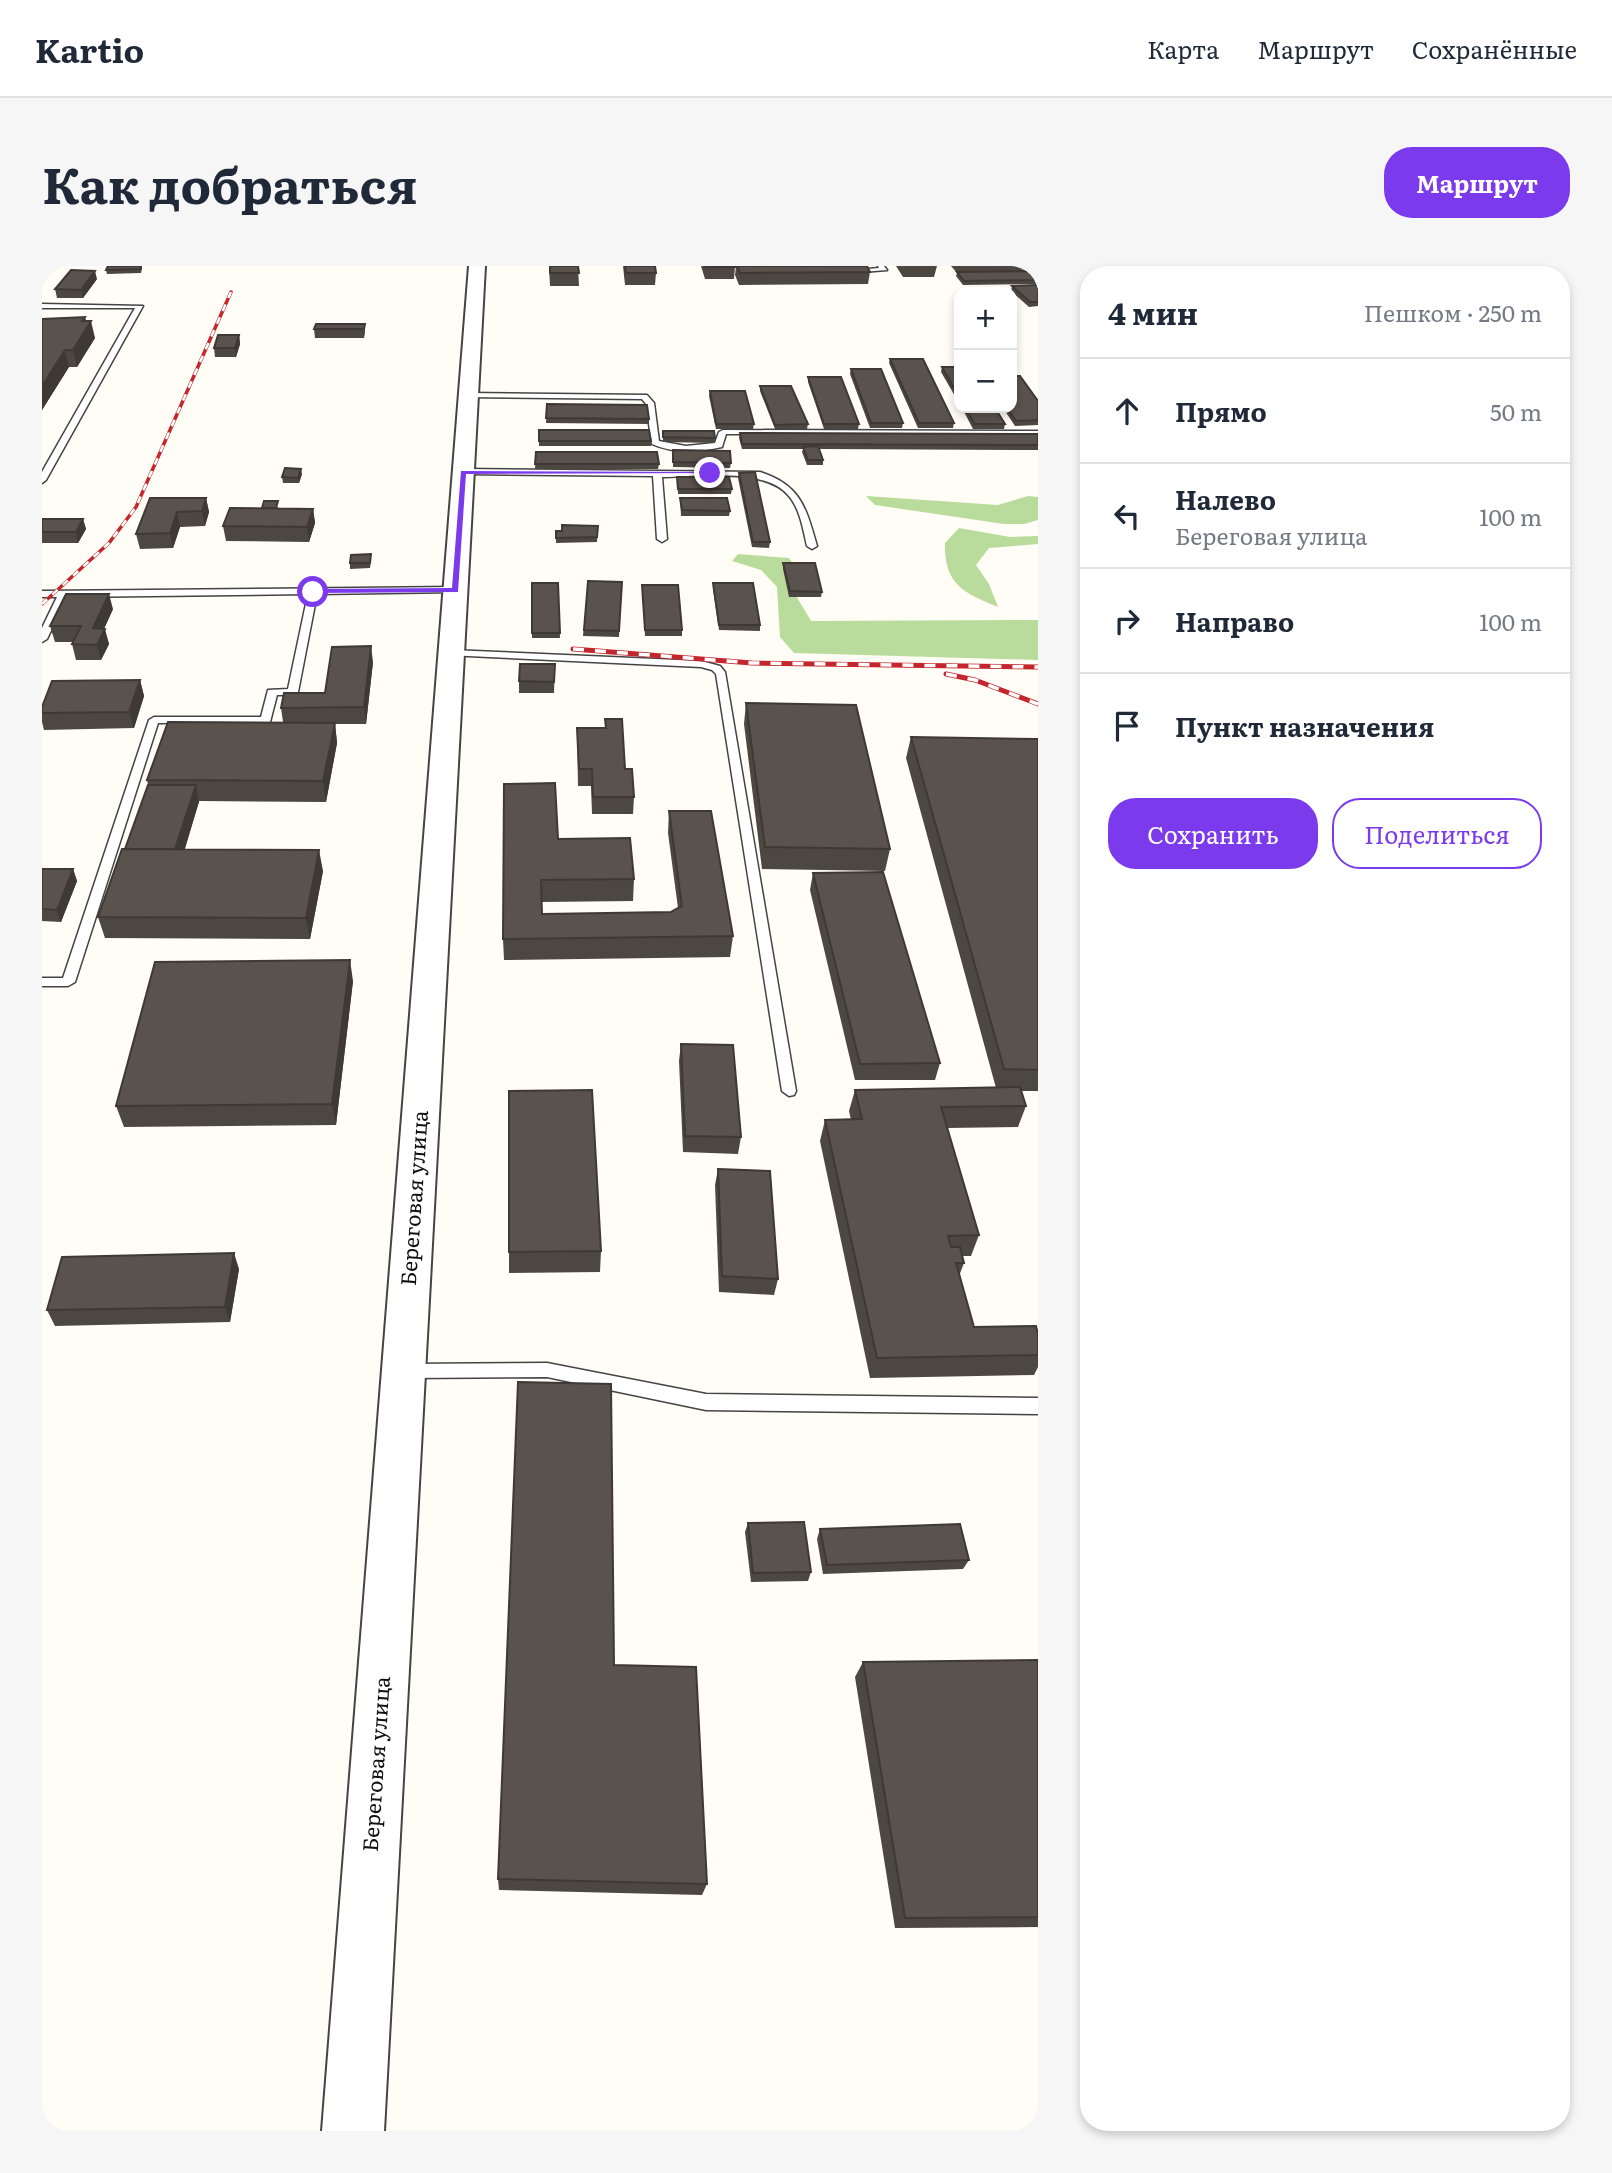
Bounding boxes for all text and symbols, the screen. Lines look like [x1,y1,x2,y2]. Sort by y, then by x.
text: Kartio [35,24,144,73]
text: Карта [1147,31,1219,66]
text: Маршрут [1257,31,1374,66]
text: Сохранённые [1412,31,1577,66]
text: Как добраться [42,146,418,219]
button: Маршрут [1384,147,1570,218]
map controls [954,287,1017,413]
button: + [954,287,1017,350]
text: 4 мин [1108,290,1198,334]
text: Пешком · 250 m [1364,295,1542,329]
button: − [954,350,1017,413]
text: Прямо [1175,391,1267,430]
icon: ahead [1108,392,1146,430]
text: 50 m [1490,394,1542,428]
route end [694,457,725,488]
text: Налево [1175,479,1276,518]
icon: left [1108,497,1146,535]
text: 100 m [1479,499,1542,533]
text: Береговая улица [1175,518,1367,552]
route start [297,576,328,607]
text: Направо [1175,601,1294,640]
icon: right [1108,602,1146,640]
text: 100 m [1479,604,1542,638]
text: Пункт назначения [1175,706,1434,745]
icon: arrive [1108,707,1146,745]
button: Сохранить [1108,798,1318,869]
button: Поделиться [1332,798,1542,869]
street label: Береговая улица [391,1108,434,1287]
street label: Береговая улица [353,1674,396,1853]

